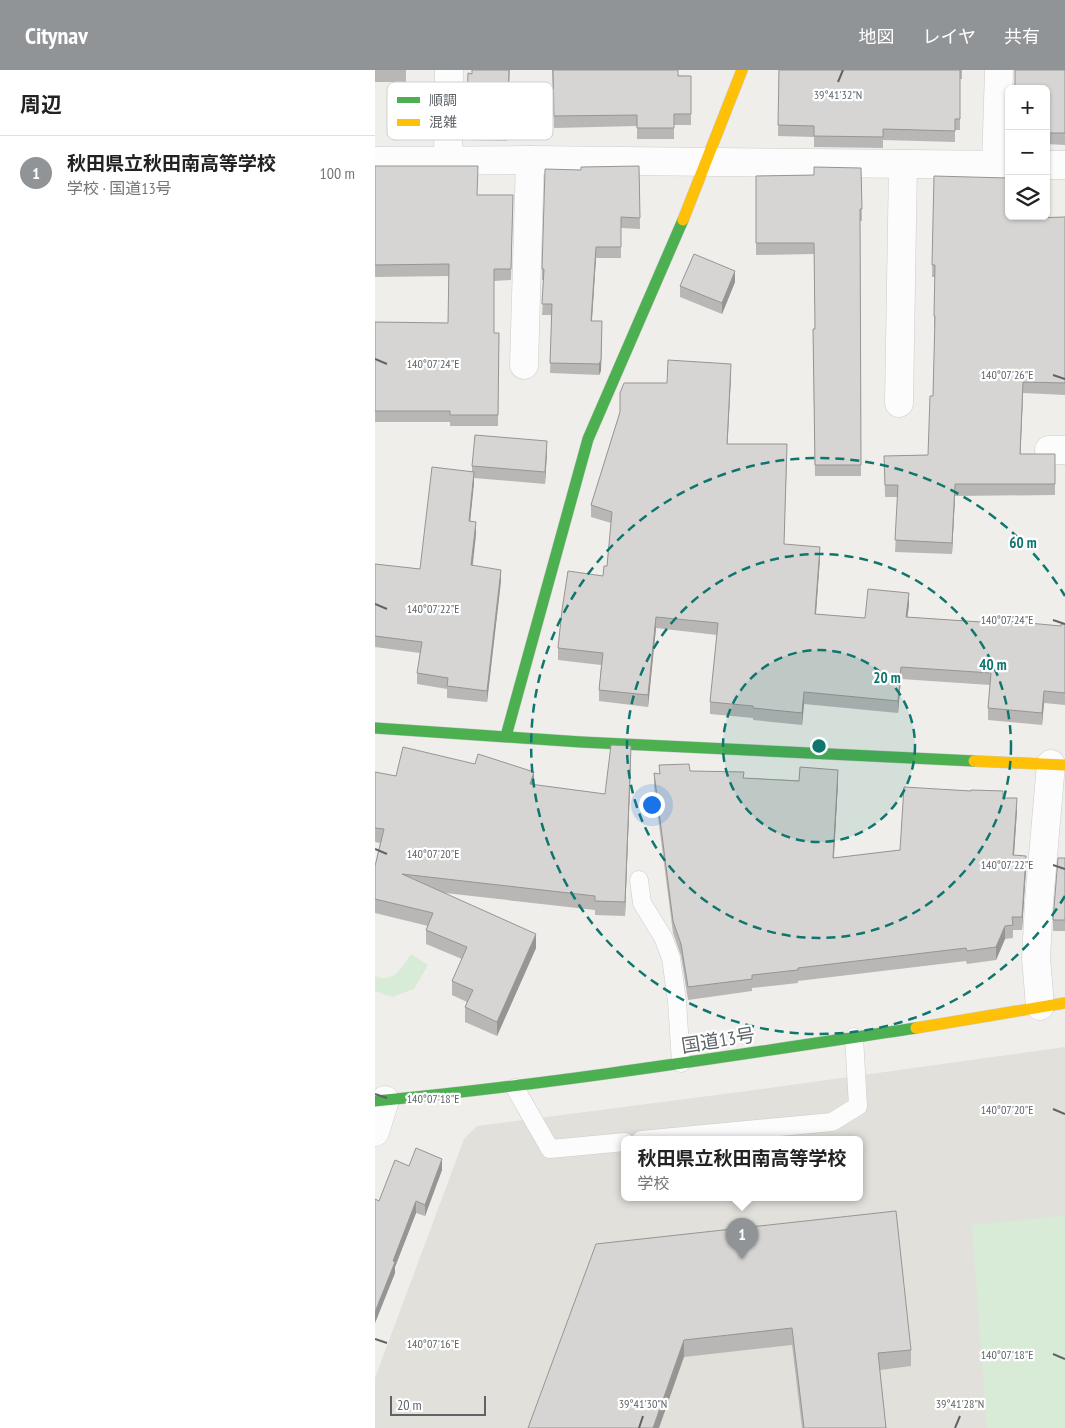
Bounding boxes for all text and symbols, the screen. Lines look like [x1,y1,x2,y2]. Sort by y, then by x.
text: Citynav [25,20,88,51]
text: 地図 [859,25,895,48]
text: レイヤ [923,25,976,48]
text: 共有 [1004,25,1040,48]
legend [387,82,553,140]
map controls [1005,85,1050,220]
button: + [1005,85,1050,130]
text: 39°41'32"N [814,87,862,102]
text: 周辺 [20,91,62,118]
text: 順調 [429,91,457,109]
text: 混雑 [429,113,457,131]
button: − [1005,130,1050,175]
text: 秋田県立秋田南高等学校 [67,151,276,175]
text: 1 [32,163,40,183]
text: 100 m [320,163,355,183]
button: layers [1005,175,1050,220]
text: 学校 · 国道13号 [67,178,172,198]
text: 140°07'24"E [407,356,459,371]
text: 140°07'26"E [981,367,1033,382]
text: 60 m [1009,533,1037,552]
text: 140°07'22"E [407,601,459,616]
text: 140°07'24"E [981,612,1033,627]
text: 40 m [979,655,1007,674]
text: 20 m [873,668,901,687]
centre of rings [810,737,828,755]
your location [639,792,665,818]
text: 140°07'20"E [407,846,459,861]
text: 140°07'22"E [981,857,1033,872]
street label: 国道13号 [680,1022,756,1058]
text: 140°07'18"E [407,1091,459,1106]
text: 140°07'20"E [981,1102,1033,1117]
popup [621,1136,863,1201]
text: 秋田県立秋田南高等学校 [637,1146,847,1170]
text: 学校 [637,1173,670,1193]
pin: 1 [726,1218,758,1259]
text: 140°07'16"E [407,1336,459,1351]
text: 140°07'18"E [981,1347,1033,1362]
scale bar [390,1393,486,1416]
text: 20 m [397,1396,422,1414]
text: 39°41'30"N [619,1396,667,1411]
text: 39°41'28"N [936,1396,984,1411]

